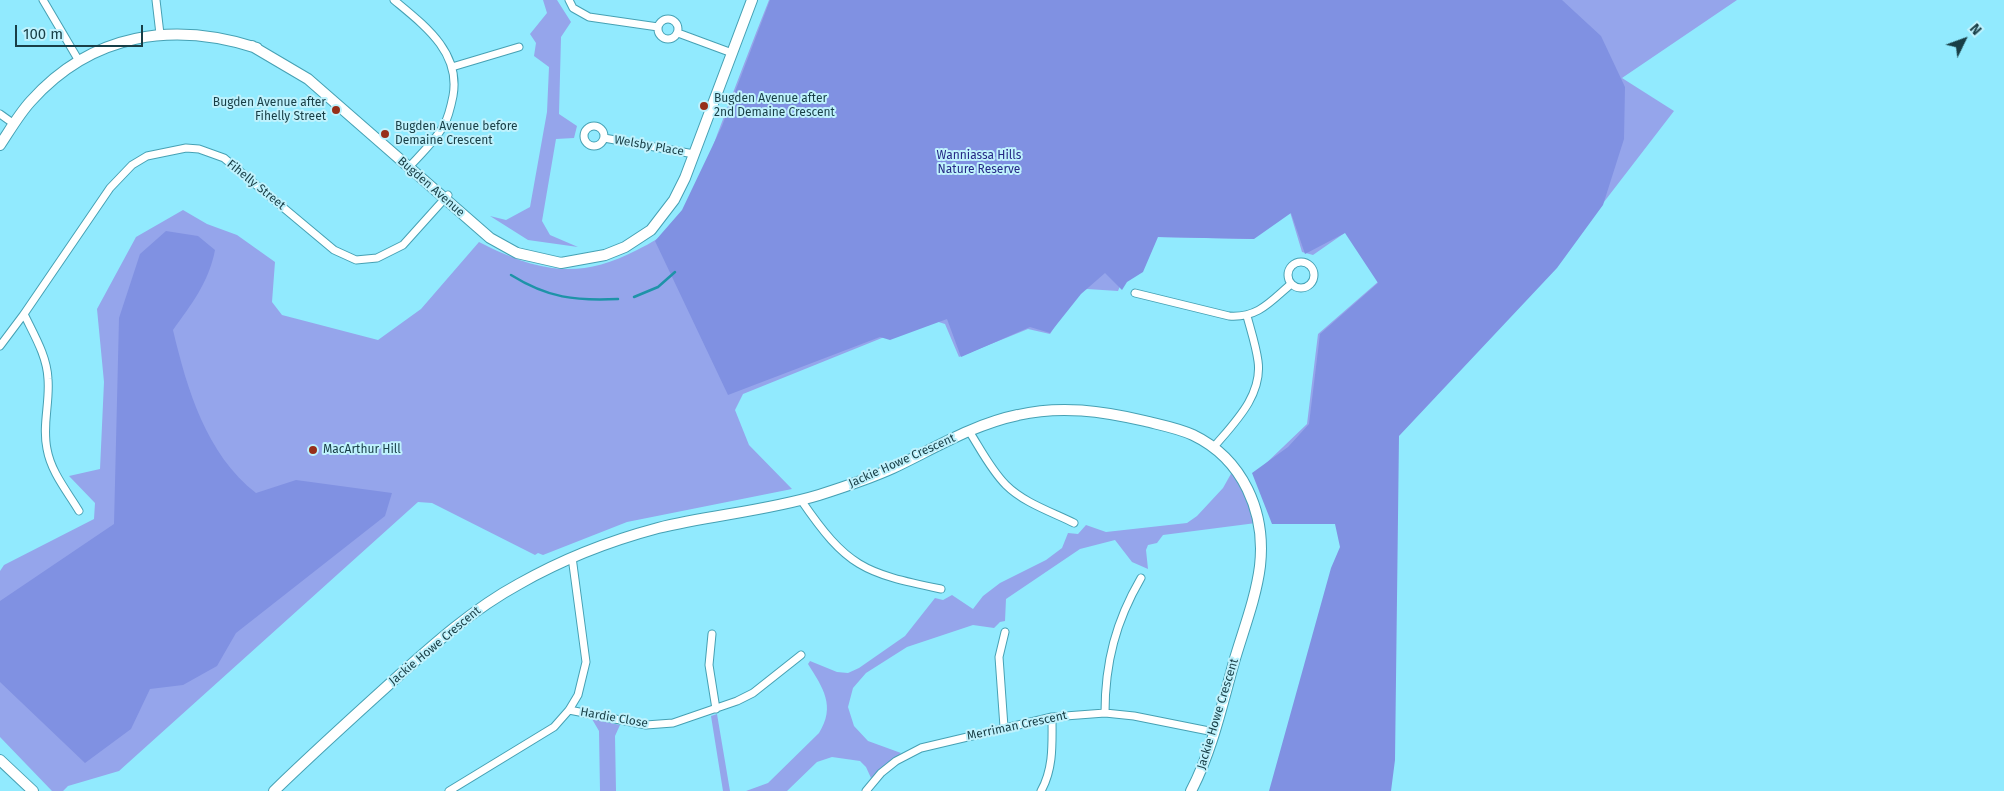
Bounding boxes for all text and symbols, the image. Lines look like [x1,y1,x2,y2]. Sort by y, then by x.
scale bar [18,15,145,47]
north arrow [1939,15,1989,65]
text: N [1966,20,1985,39]
text: 100 m [23,25,63,43]
place label: Bugden Avenue after 2nd Demaine Crescent [714,92,835,120]
place label: Bugden Avenue after Fihelly Street [213,96,326,124]
marker: Bugden Avenue after 2nd Demaine Crescent [698,100,710,112]
marker: Bugden Avenue after Fihelly Street [330,104,342,116]
place label: Bugden Avenue before Demaine Crescent [395,120,518,148]
marker: Bugden Avenue before Demaine Crescent [379,128,391,140]
street label: Welsby Place [613,133,685,159]
park label: Wanniassa Hills Nature Reserve [937,149,1021,177]
street label: Bugden Avenue [395,154,467,220]
street label: Fihelly Street [224,157,288,213]
street label: Jackie Howe Crescent [847,431,957,491]
place label: MacArthur Hill [323,443,401,457]
marker: MacArthur Hill [307,444,319,456]
street label: Jackie Howe Crescent [386,604,484,688]
street label: Jackie Howe Crescent [1194,657,1242,771]
street label: Hardie Close [579,705,649,731]
street label: Merriman Crescent [966,708,1068,744]

